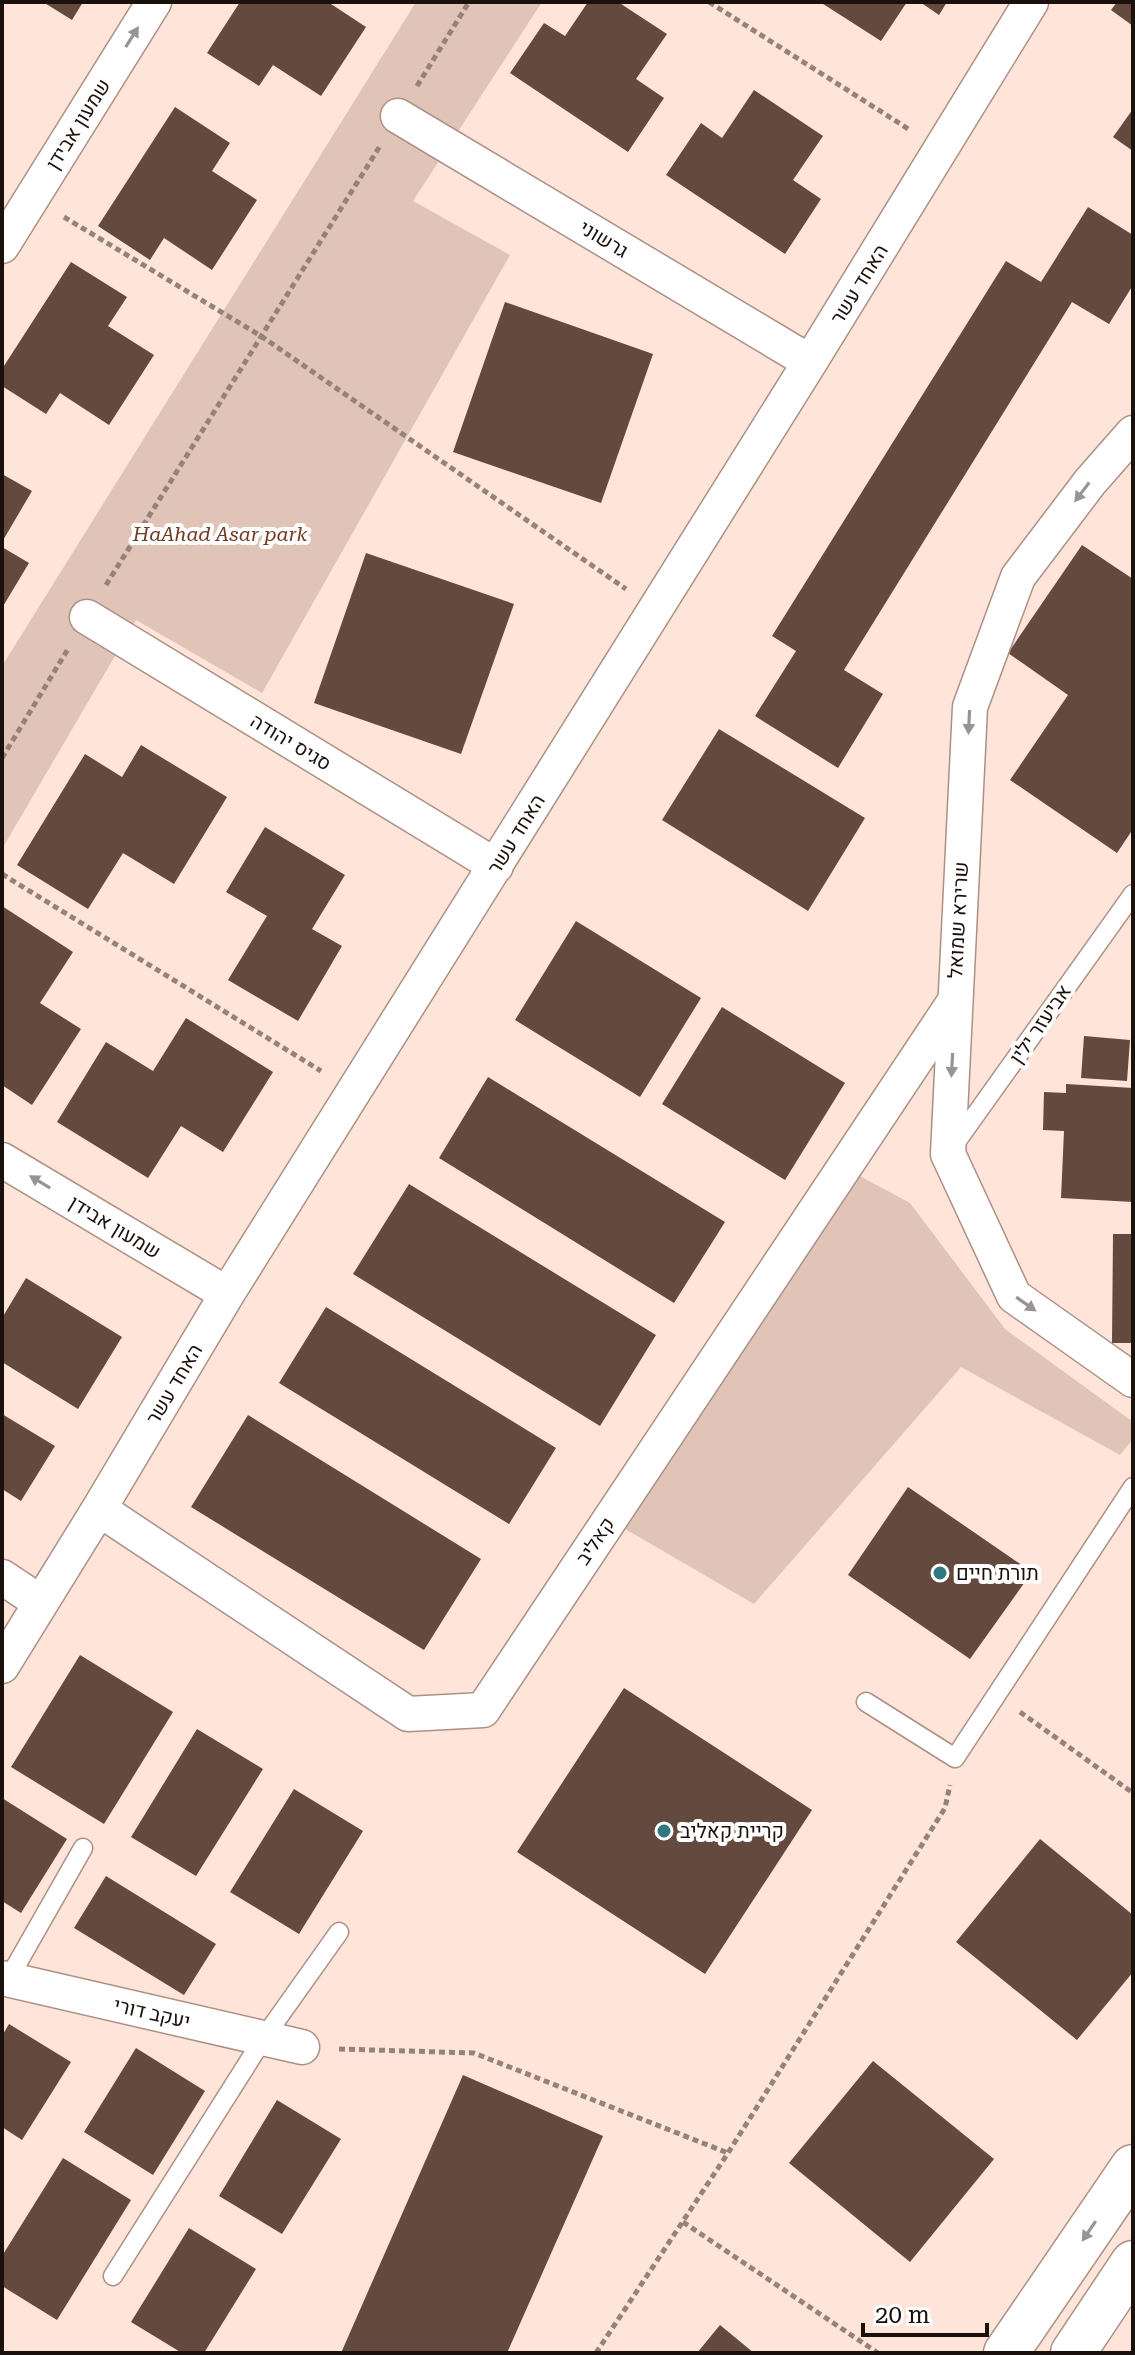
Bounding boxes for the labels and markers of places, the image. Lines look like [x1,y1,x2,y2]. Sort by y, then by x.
place label: תורת חיים [956,1561,1039,1585]
marker: תורת חיים [931,1564,949,1582]
place label: קריית קאליב [680,1819,784,1843]
marker: קריית קאליב [655,1822,673,1840]

